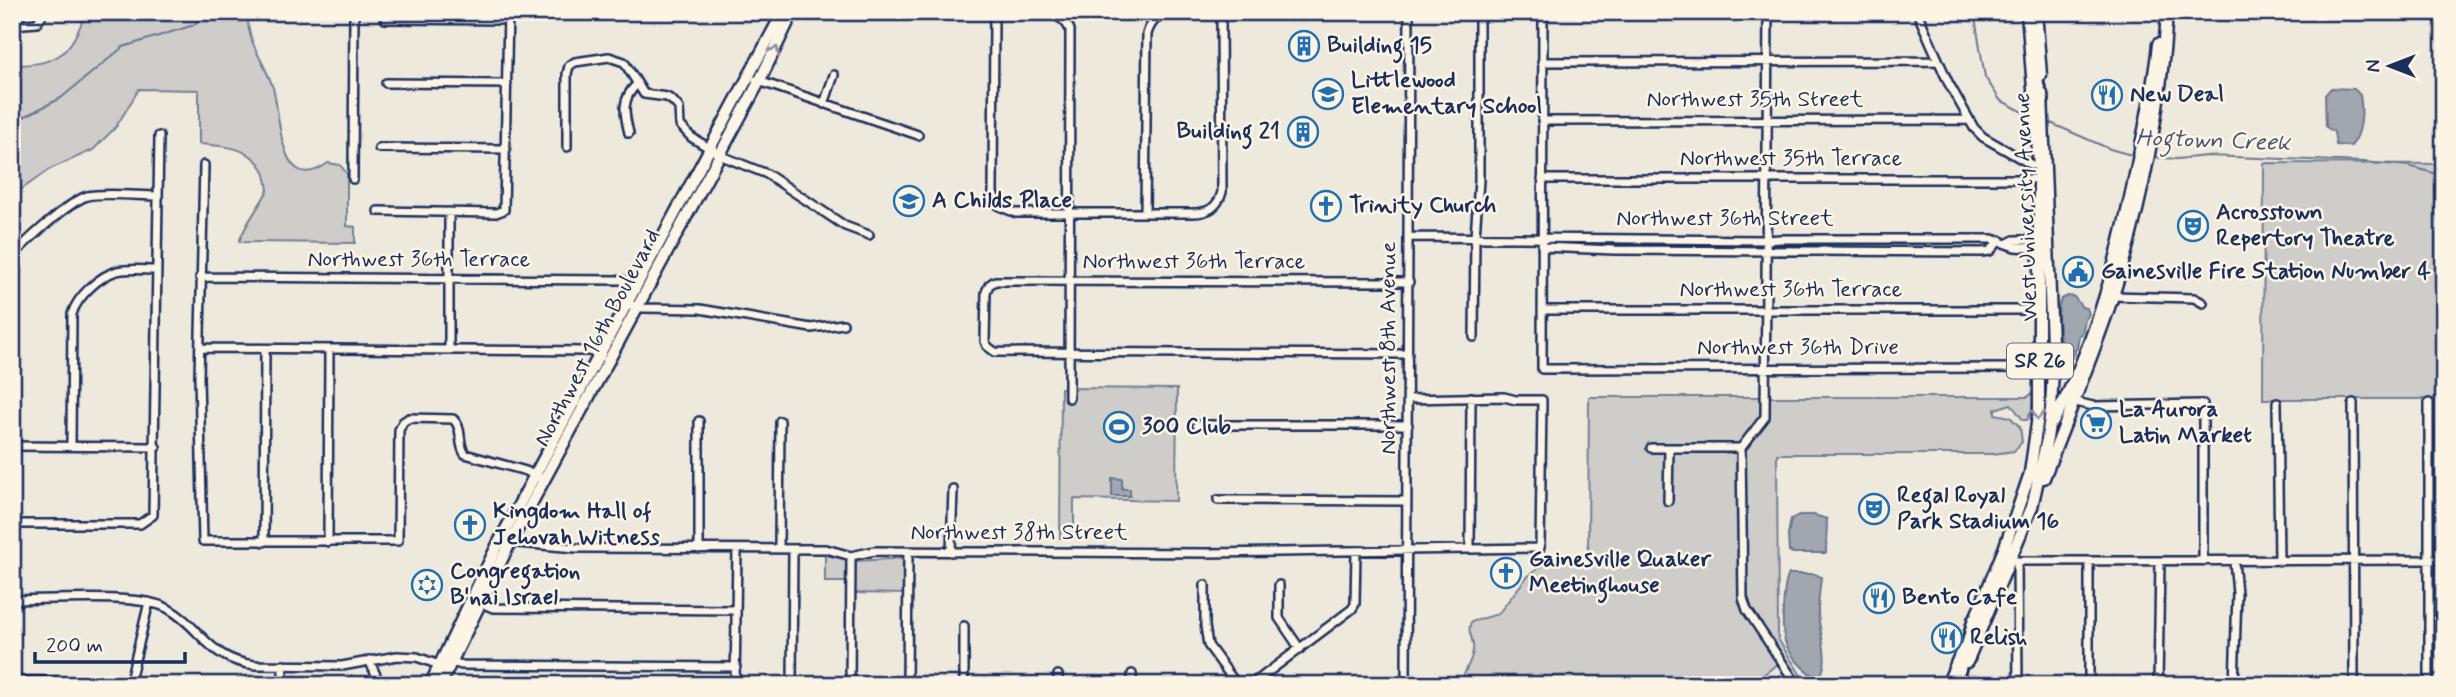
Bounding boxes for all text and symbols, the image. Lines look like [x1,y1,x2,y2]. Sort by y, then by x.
building icon: Building 15 [1287,29,1321,63]
place label: Building 15 [1327,31,1432,64]
north arrow [2354,32,2424,102]
one-way arrow [767,46,780,58]
text: N [2362,60,2387,72]
place label: Littlewood Elementary School [1351,66,1542,122]
school or university icon: Littlewood Elementary School [1311,77,1345,111]
restaurant icon: New Deal [2090,78,2124,112]
place label: New Deal [2130,80,2224,110]
street label: Northwest 35th Street [1647,85,1864,115]
street label: West University Avenue [2008,92,2046,322]
building icon: Building 21 [1286,115,1320,149]
place label: Building 21 [1176,117,1280,150]
water label: Hogtown Creek [2135,123,2292,162]
street label: Northwest 35th Terrace [1680,144,1902,174]
school or university icon: A Childs Place [892,184,926,218]
place label: A Childs Place [932,186,1072,216]
church icon: Trinity Church [1309,189,1343,223]
place label: Trinity Church [1349,191,1496,221]
place label: Acrosstown Repertory Theatre [2216,198,2395,254]
street label: Northwest 36th Street [1616,204,1834,234]
theatre icon: Acrosstown Repertory Theatre [2176,209,2210,243]
street label: Northwest 16th Boulevard [528,224,668,452]
street label: Northwest 8th Avenue [1374,241,1404,455]
street label: Northwest 36th Terrace [308,245,531,275]
street label: Northwest 36th Terrace [1083,247,1306,277]
public building icon: Gainesville Fire Station Number 4 [2061,255,2095,289]
place label: Gainesville Fire Station Number 4 [2101,257,2431,287]
street label: Northwest 36th Terrace [1680,275,1903,305]
street label: Northwest 36th Drive [1697,333,1899,363]
road number: SR 26 [2007,344,2073,378]
place label: La Aurora Latin Market [2119,395,2252,451]
supermarket icon: La Aurora Latin Market [2079,406,2113,440]
sports icon: 300 Club [1102,410,1136,444]
one-way arrow [2031,410,2046,421]
place label: 300 Club [1142,412,1231,442]
place label: Regal Royal Park Stadium 16 [1897,481,2059,537]
theatre icon: Regal Royal Park Stadium 16 [1857,492,1891,526]
place label: Kingdom Hall of Jehovah Witness [493,497,661,553]
church icon: Kingdom Hall of Jehovah Witness [453,508,487,542]
street label: Northwest 38th Street [910,518,1128,548]
place label: Gainesville Quaker Meetinghouse [1529,545,1712,604]
church icon: Gainesville Quaker Meetinghouse [1489,556,1523,590]
place label: Congregation B'nai Israel [450,557,580,613]
synagogue icon: Congregation B'nai Israel [410,568,444,602]
restaurant icon: Bento Cafe [1862,581,1896,615]
place label: Bento Cafe [1902,583,2018,613]
scale bar [35,620,186,664]
restaurant icon: Relish [1930,621,1964,655]
place label: Relish [1970,623,2027,653]
text: 200 m [46,632,103,660]

